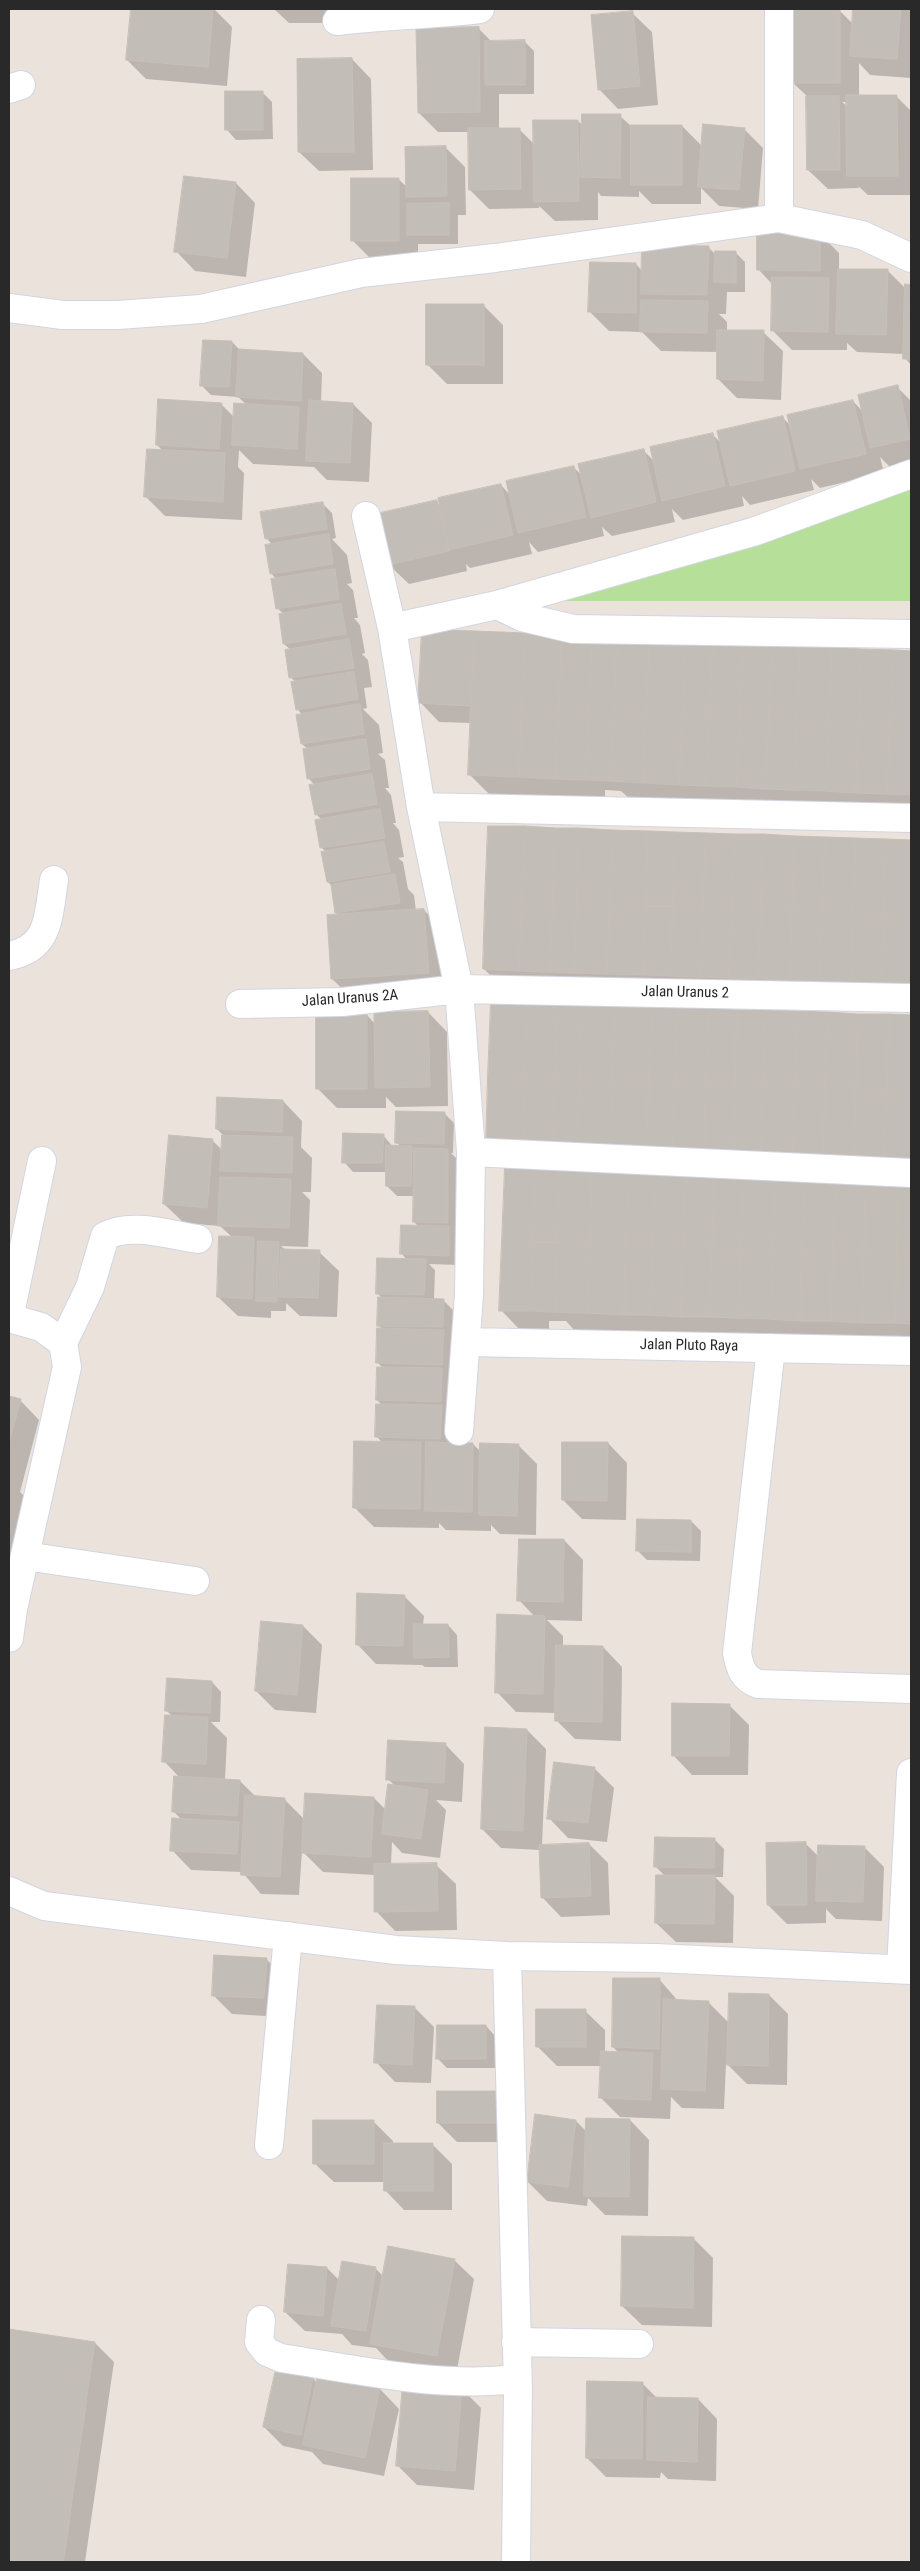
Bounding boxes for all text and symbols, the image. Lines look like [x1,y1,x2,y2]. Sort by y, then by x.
street label: Jalan Uranus 2 [641,983,729,1003]
street label: Jalan Uranus 2A [301,987,399,1011]
street label: Jalan Pluto Raya [640,1336,738,1356]

